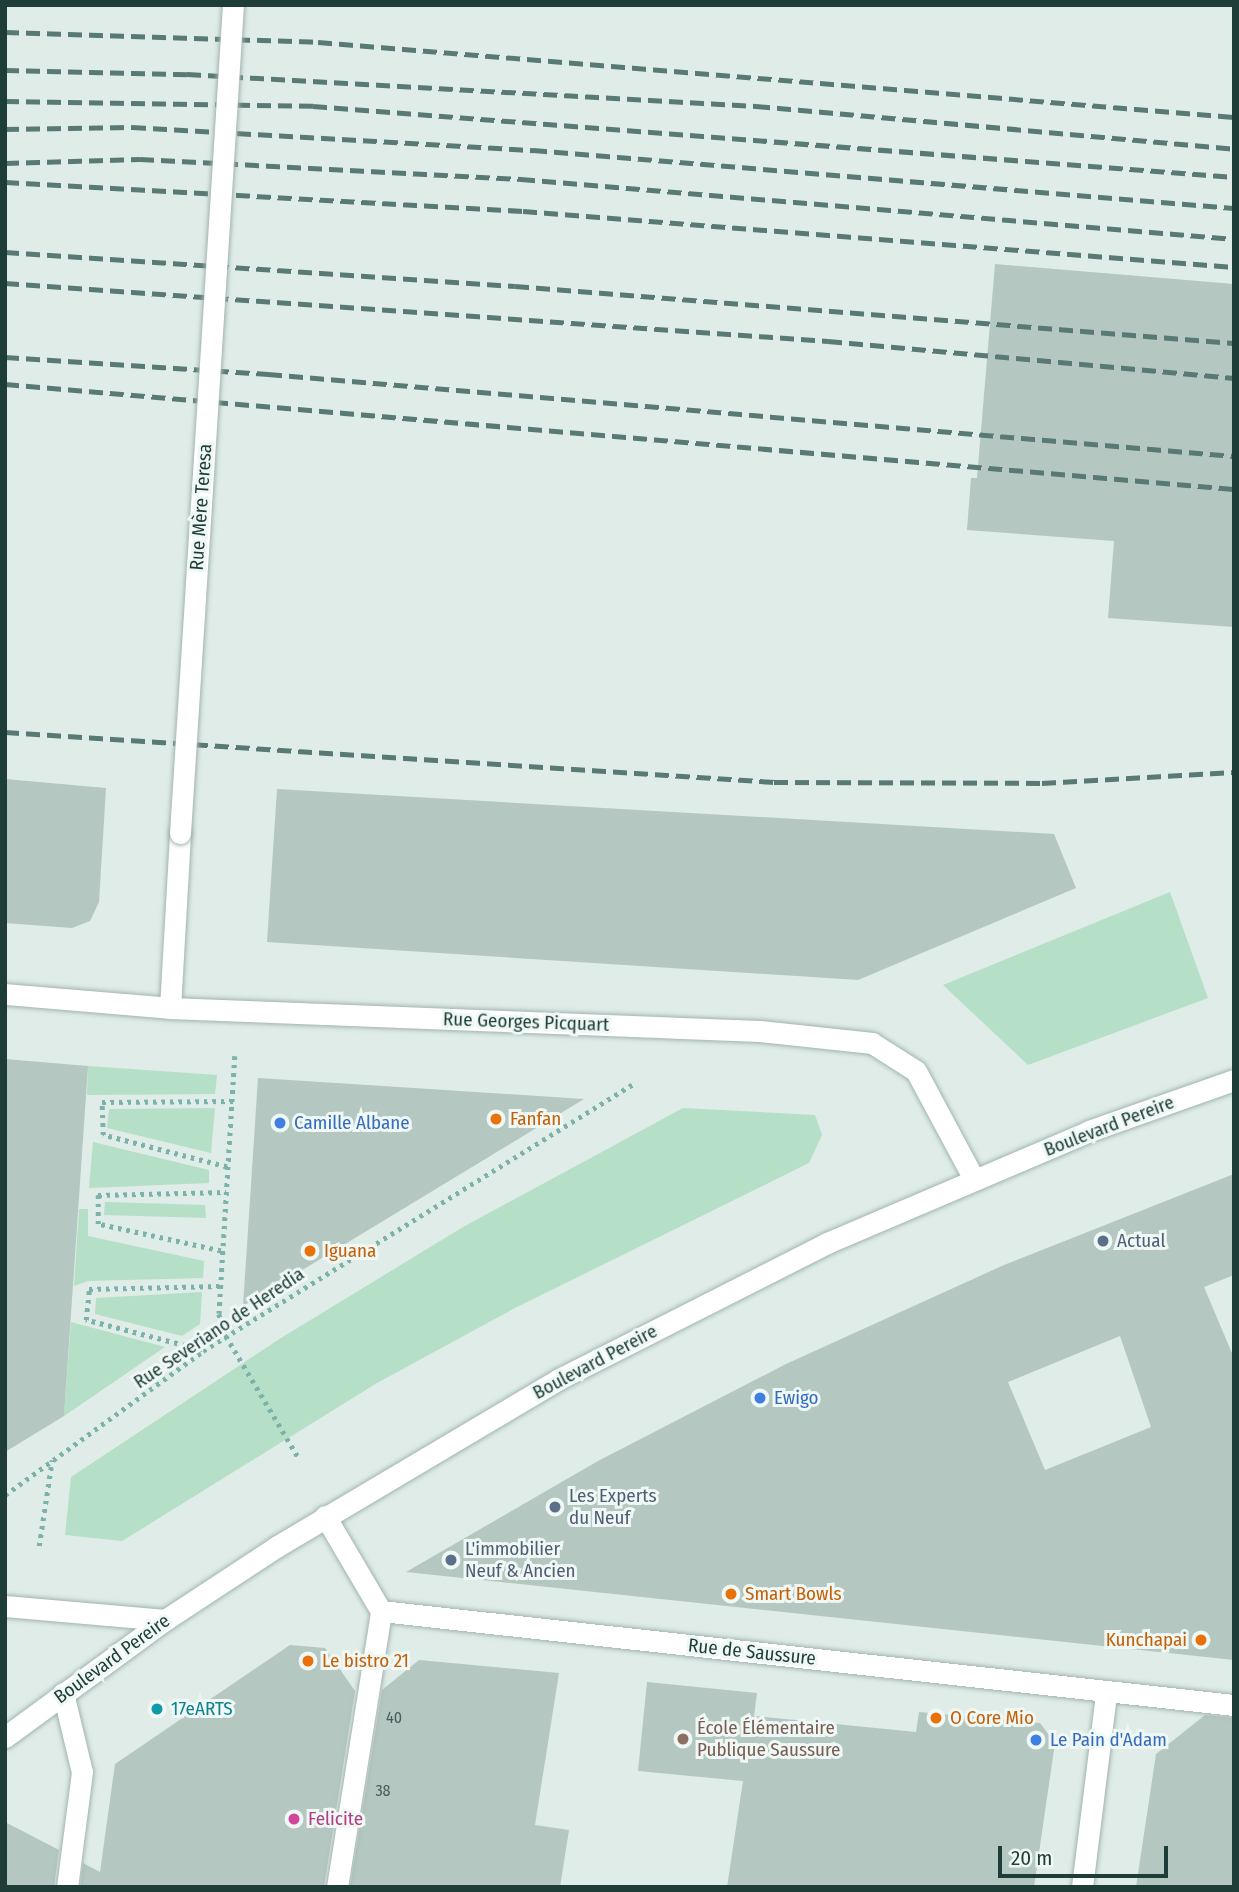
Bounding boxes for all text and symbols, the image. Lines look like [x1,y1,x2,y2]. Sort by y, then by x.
street label: Rue Mère Teresa [185,443,217,571]
street label: Rue Georges Picquart [443,1008,609,1036]
street label: Boulevard Pereire [1041,1091,1177,1161]
place label: Fanfan [510,1108,561,1130]
marker: Fanfan [488,1111,504,1127]
place label: Camille Albane [294,1112,410,1134]
marker: Camille Albane [272,1115,288,1131]
place label: Actual [1117,1230,1165,1252]
marker: Actual [1095,1233,1111,1249]
place label: Iguana [324,1240,376,1262]
marker: Iguana [302,1243,318,1259]
street label: Rue Severiano de Heredia [129,1262,309,1394]
street label: Boulevard Pereire [529,1320,661,1404]
place label: Ewigo [774,1387,819,1409]
marker: Ewigo [752,1390,768,1406]
place label: Les Experts du Neuf [569,1485,657,1529]
marker: Les Experts du Neuf [547,1499,563,1515]
place label: L'immobilier Neuf & Ancien [465,1538,576,1582]
marker: L'immobilier Neuf & Ancien [443,1552,459,1568]
place label: Smart Bowls [745,1583,842,1605]
marker: Smart Bowls [723,1586,739,1602]
street label: Boulevard Pereire [50,1609,174,1709]
place label: Kunchapai [1106,1629,1187,1651]
marker: Kunchapai [1193,1632,1209,1648]
street label: Rue de Saussure [687,1634,817,1670]
place label: Le bistro 21 [322,1650,409,1672]
marker: Le bistro 21 [300,1653,316,1669]
place label: 17eARTS [171,1698,233,1720]
marker: 17eARTS [149,1701,165,1717]
place label: O Core Mio [950,1707,1034,1729]
house number: 40 [386,1708,402,1728]
marker: O Core Mio [928,1710,944,1726]
place label: École Élémentaire Publique Saussure [697,1717,840,1761]
place label: Le Pain d'Adam [1050,1729,1167,1751]
marker: École Élémentaire Publique Saussure [675,1731,691,1747]
marker: Le Pain d'Adam [1028,1732,1044,1748]
house number: 38 [375,1781,391,1801]
place label: Felicite [308,1808,363,1830]
marker: Felicite [286,1811,302,1827]
scale bar [1001,1832,1171,1876]
text: 20 m [1011,1845,1052,1871]

